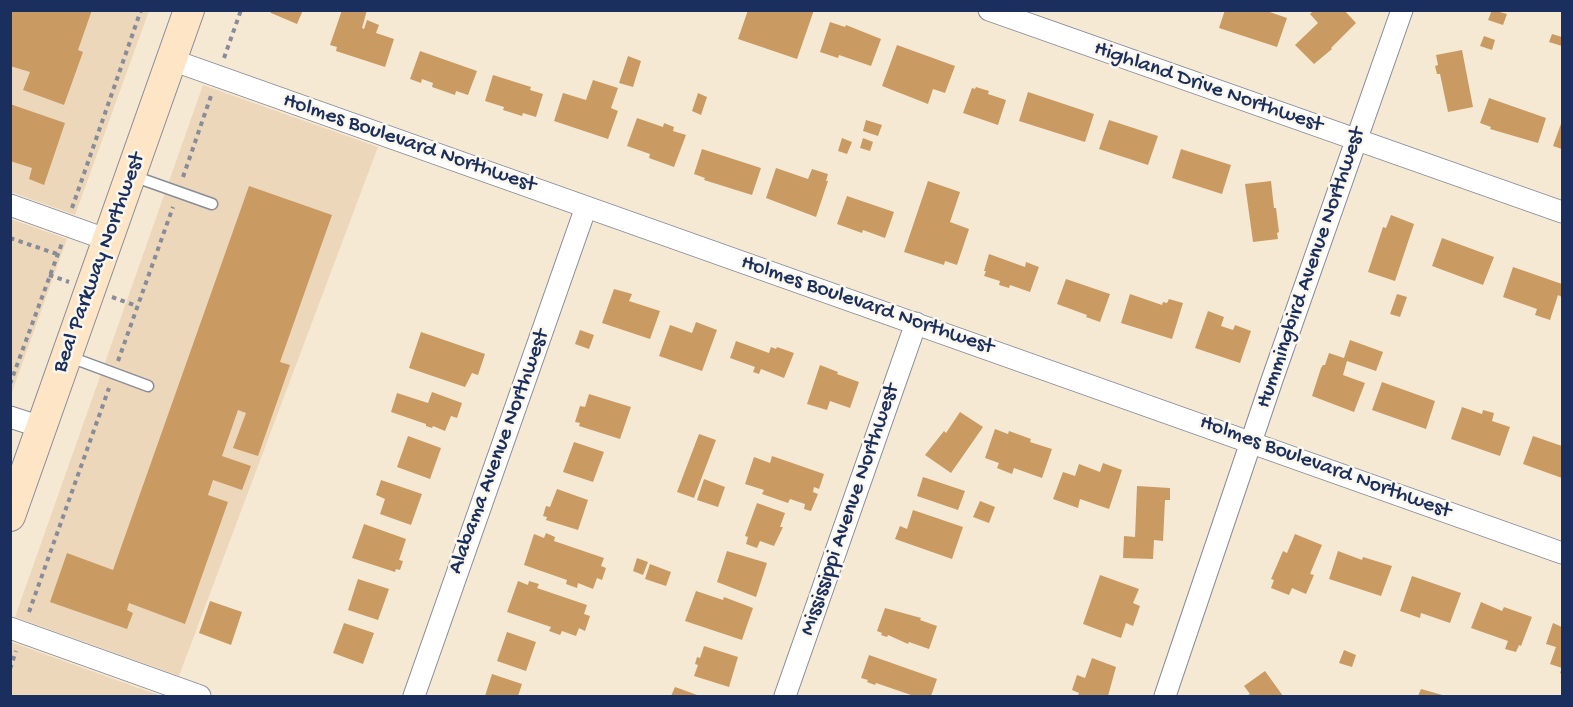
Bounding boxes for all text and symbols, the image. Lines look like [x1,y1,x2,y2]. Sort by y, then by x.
street label: Highland Drive Northwest [1090,36,1326,140]
street label: Holmes Boulevard Northwest [279,88,539,200]
street label: Hummingbird Avenue Northwest [1251,124,1373,412]
street label: Beal Parkway Northwest [48,149,152,377]
street label: Holmes Boulevard Northwest [737,250,997,362]
street label: Alabama Avenue Northwest [443,326,557,578]
street label: Mississippi Avenue Northwest [795,381,907,639]
street label: Holmes Boulevard Northwest [1196,410,1454,526]

